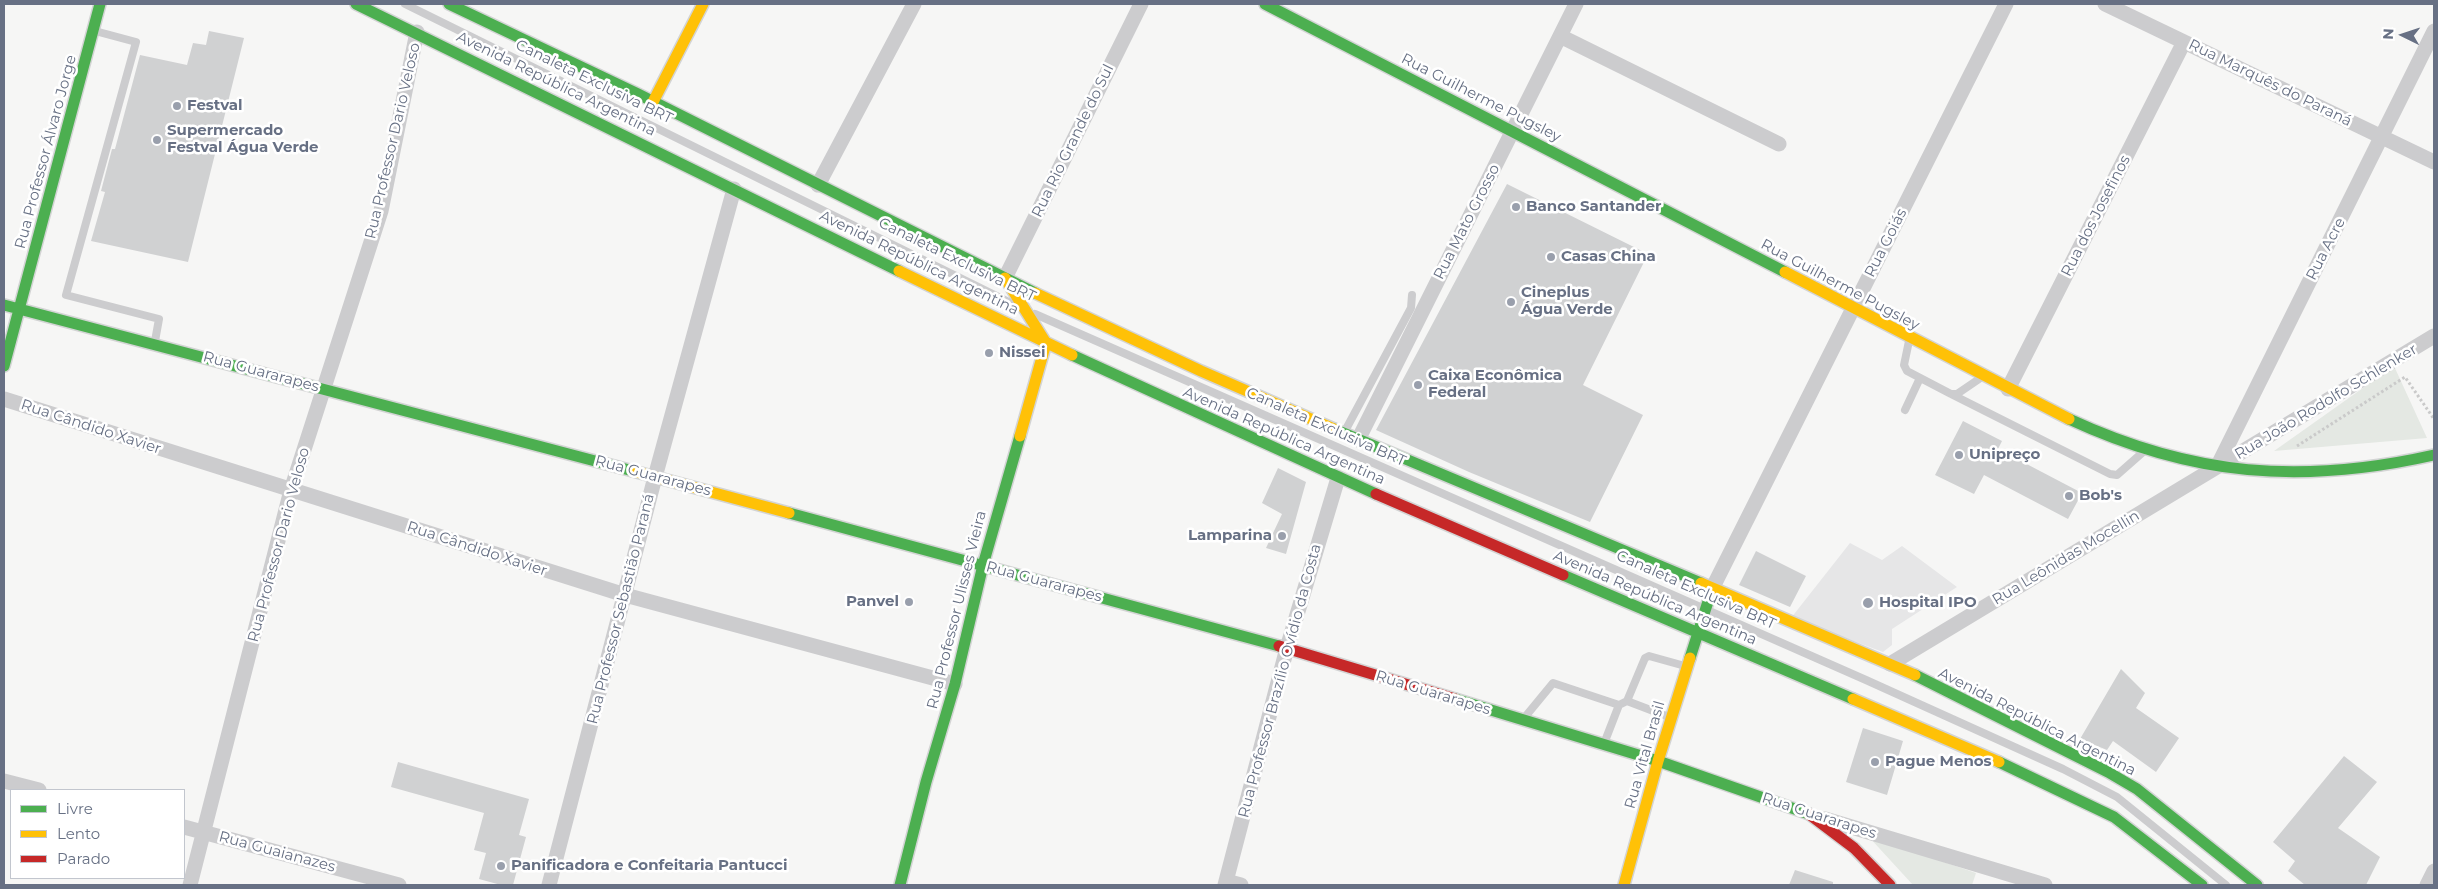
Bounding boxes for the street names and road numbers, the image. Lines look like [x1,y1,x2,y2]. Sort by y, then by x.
street label: Avenida República Argentina [454,28,658,140]
street label: Canaleta Exclusiva BRT [512,36,676,128]
street label: Rua Marquês do Paraná [2185,36,2355,130]
street label: Rua Professor Dario Veloso [362,41,424,241]
street label: Rua Guilherme Pugsley [1398,50,1564,146]
street label: Rua Professor Álvaro Jorge [11,53,81,251]
street label: Rua Rio Grande do Sul [1028,62,1118,220]
street label: Rua dos Josefinos [2058,152,2134,280]
street label: Rua Mato Grosso [1430,161,1504,283]
street label: Rua Goiás [1861,206,1911,280]
street label: Avenida República Argentina [817,207,1021,319]
street label: Canaleta Exclusiva BRT [875,214,1039,306]
street label: Rua Acre [2303,215,2349,283]
street label: Rua Guilherme Pugsley [1758,235,1922,335]
street label: Rua João Rodolfo Schlenker [2232,340,2420,464]
street label: Rua Guararapes [201,348,321,396]
street label: Avenida República Argentina [1180,383,1388,489]
street label: Canaleta Exclusiva BRT [1243,384,1409,470]
street label: Rua Cândido Xavier [19,396,163,458]
street label: Rua Professor Dario Veloso [244,446,314,644]
street label: Rua Guararapes [593,452,713,500]
street label: Rua Professor Sebastião Paraná [584,492,658,726]
street label: Rua Leônidas Mocellin [1989,507,2143,609]
street label: Rua Professor Ulisses Vieira [924,509,990,711]
street label: Rua Cândido Xavier [405,518,549,580]
street label: Rua Professor Brazílio Ovídio da Costa [1235,542,1325,820]
street label: Avenida República Argentina [1551,547,1759,649]
street label: Canaleta Exclusiva BRT [1613,547,1779,633]
street label: Rua Guararapes [984,558,1104,606]
street label: Avenida República Argentina [1935,664,2139,780]
street label: Rua Guararapes [1373,667,1493,719]
street label: Rua Vital Brasil [1621,699,1669,811]
street label: Rua Guararapes [1759,789,1879,843]
street label: Rua Guaianazes [217,828,337,876]

